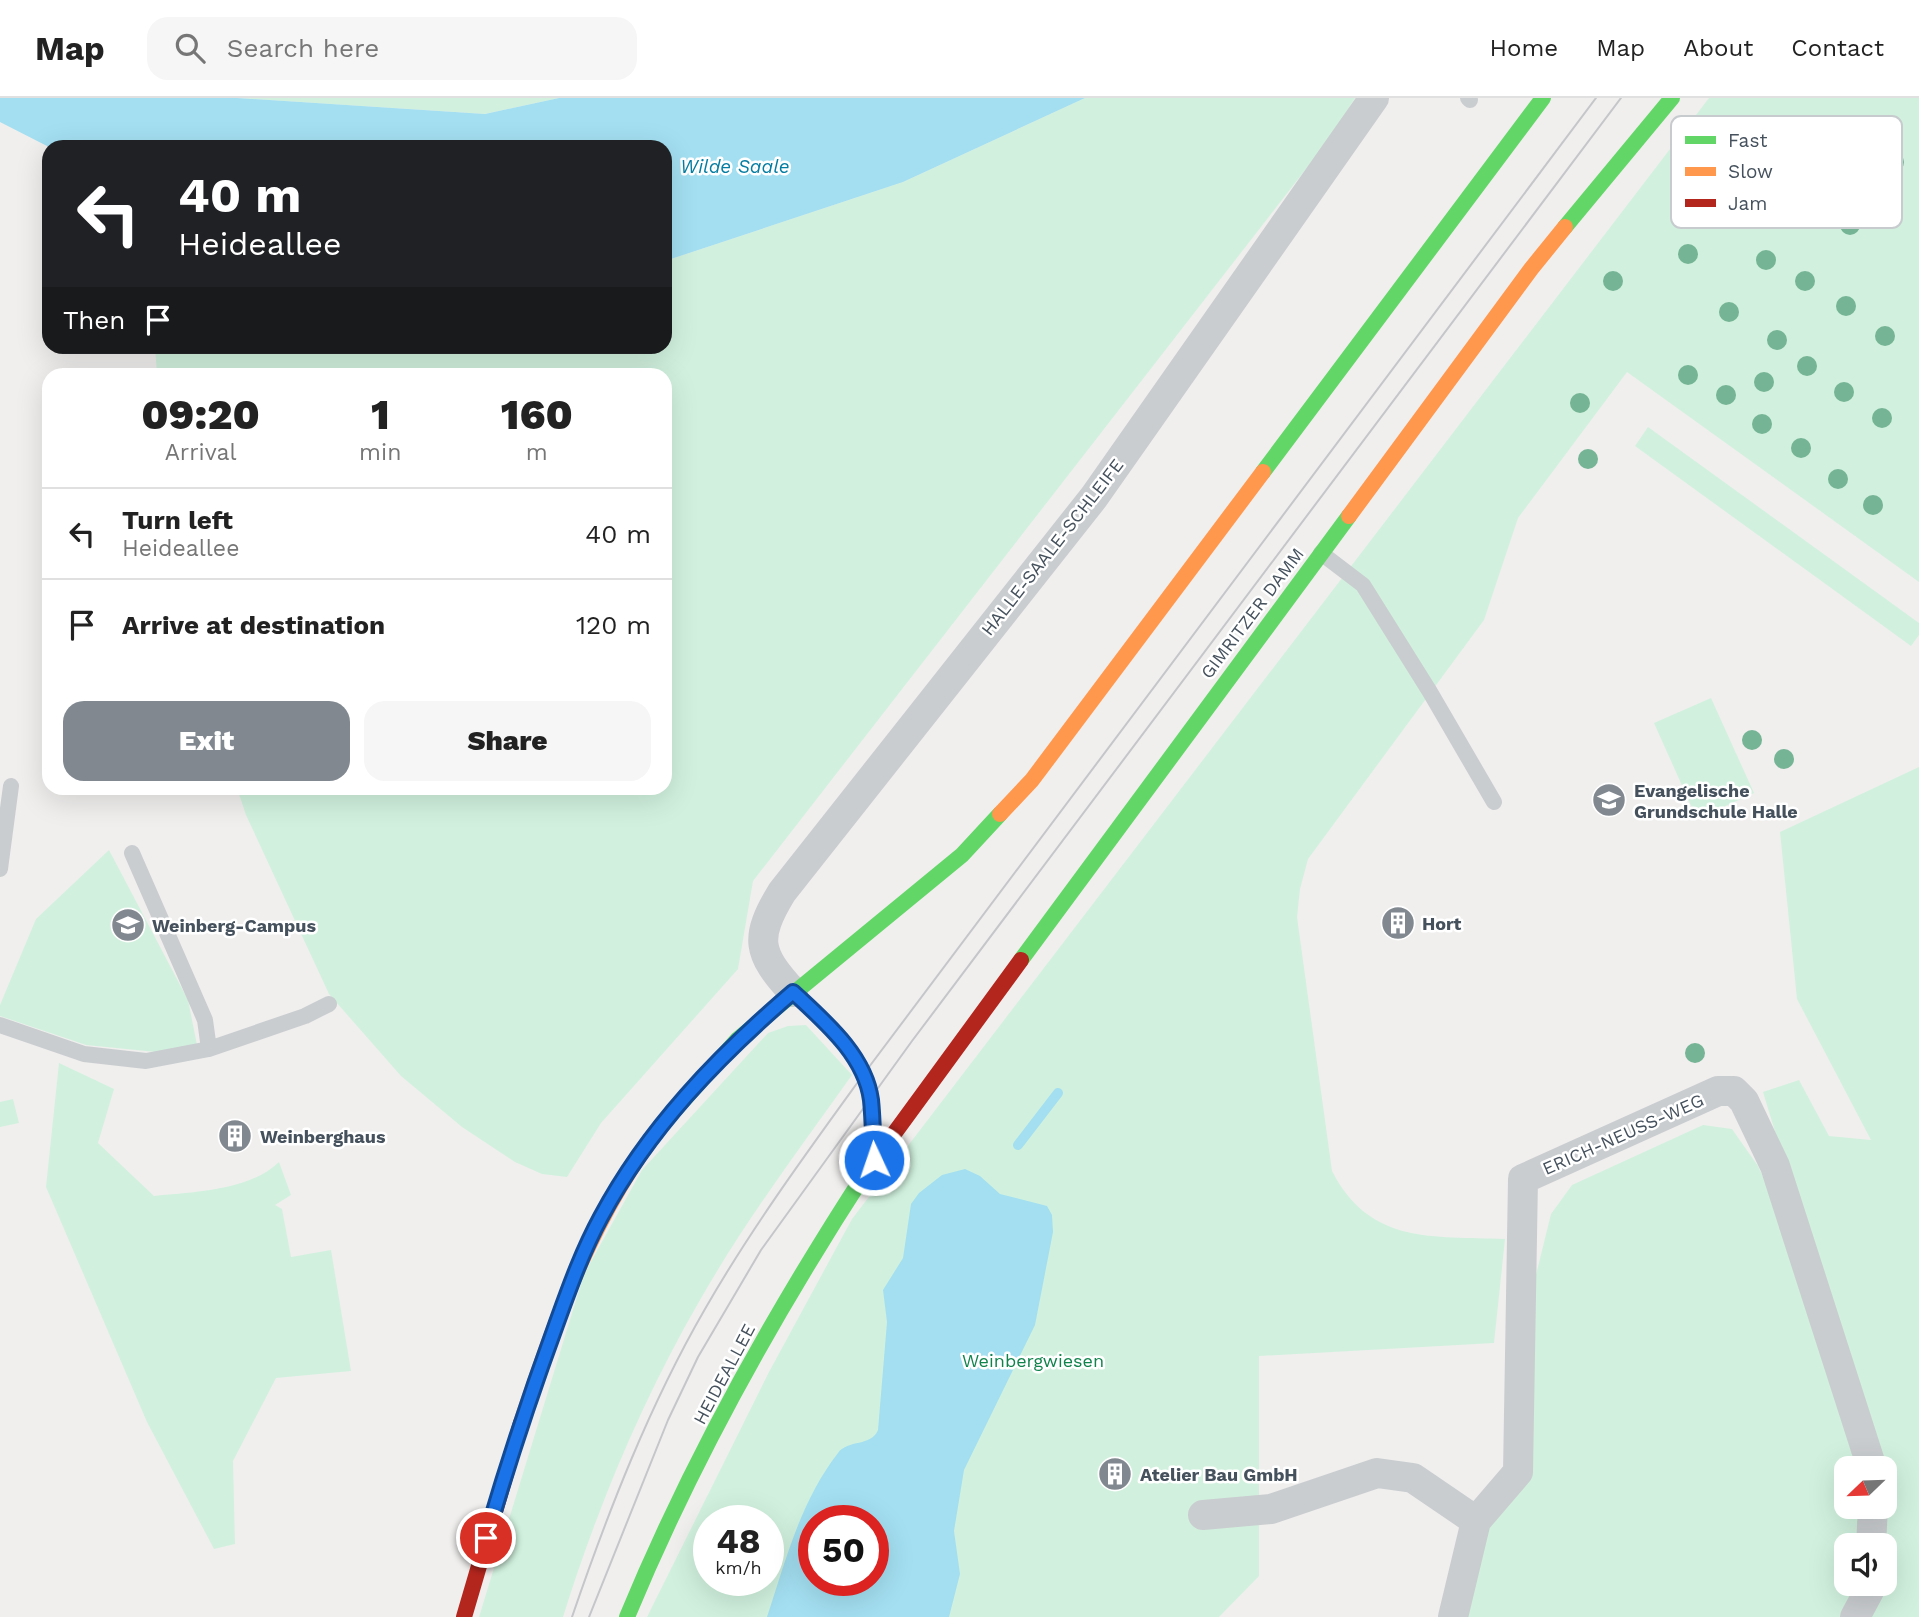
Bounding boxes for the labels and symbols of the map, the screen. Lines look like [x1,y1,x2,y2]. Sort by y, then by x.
legend [1671,116,1902,228]
text: Fast [1728,129,1767,152]
water label: Wilde Saale [680,155,790,178]
text: Slow [1728,160,1773,183]
text: Jam [1728,192,1767,215]
street label: HALLE-SAALE-SCHLEIFE [976,454,1128,640]
street label: GIMRITZER DAMM [1196,544,1308,682]
place label: Evangelische Grundschule Halle [1634,780,1798,822]
school or university icon: Evangelische Grundschule Halle [1590,781,1628,819]
building icon: Hort [1379,904,1417,942]
school or university icon: Weinberg-Campus [109,906,147,944]
place label: Hort [1422,913,1462,934]
place label: Weinberg-Campus [152,915,316,936]
street label: ERICH-NEUSS-WEG [1539,1089,1707,1179]
building icon: Weinberghaus [216,1117,254,1155]
position arrow [837,1123,911,1197]
place label: Weinberghaus [260,1126,386,1147]
street label: HEIDEALLEE [689,1320,759,1428]
park label: Weinbergwiesen [962,1350,1104,1371]
building icon: Atelier Bau GmbH [1096,1455,1134,1493]
north arrow [1834,1456,1897,1519]
place label: Atelier Bau GmbH [1140,1464,1298,1485]
speed limit sign: 50 [798,1505,889,1596]
pin [456,1508,516,1568]

